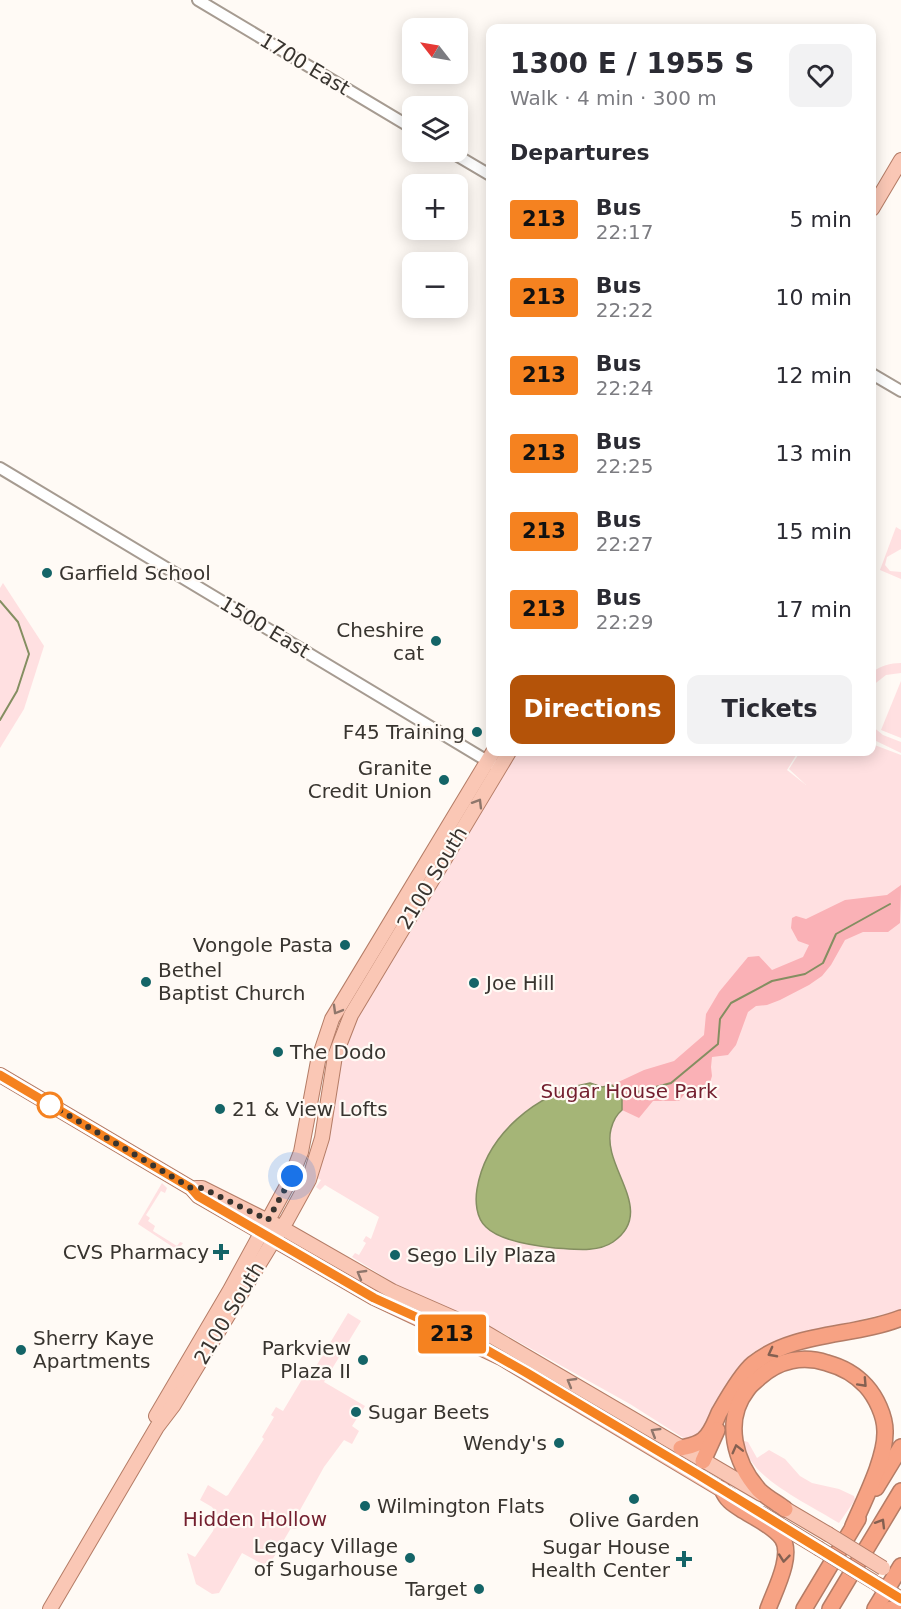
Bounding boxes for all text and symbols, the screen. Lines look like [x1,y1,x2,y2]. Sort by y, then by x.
north arrow [402,18,468,84]
map controls [402,18,468,318]
street label: 1700 East [256,28,354,100]
button: heart [789,44,852,107]
text: 1300 E / 1955 S [510,47,754,80]
text: Walk · 4 min · 300 m [510,86,717,110]
button: layers [402,96,468,162]
text: Departures [510,140,650,165]
button: + [402,174,468,240]
text: Bus [596,195,641,220]
text: 213 [522,207,566,231]
text: 5 min [790,207,852,232]
text: 22:17 [596,220,653,244]
button: − [402,252,468,318]
text: Bus [596,273,641,298]
text: 213 [522,285,566,309]
text: 10 min [776,285,852,310]
text: 22:22 [596,298,653,322]
text: Bus [596,351,641,376]
text: 213 [522,363,566,387]
text: 12 min [776,363,852,388]
text: 22:24 [596,376,653,400]
text: Bus [596,429,641,454]
text: 213 [522,441,566,465]
text: 13 min [776,441,852,466]
text: 22:25 [596,454,653,478]
text: Bus [596,507,641,532]
text: 213 [522,519,566,543]
text: 15 min [776,519,852,544]
text: 22:27 [596,532,653,556]
place label: Garfield School [59,561,211,585]
marker: Garfield School [40,566,54,580]
text: Bus [596,585,641,610]
street label: 1500 East [216,591,314,663]
text: 213 [522,597,566,621]
text: 17 min [776,597,852,622]
text: 22:29 [596,610,653,634]
place label: Cheshire cat [336,618,424,665]
marker: Cheshire cat [429,634,443,648]
button: Directions [510,675,675,744]
button: Tickets [687,675,852,744]
place label: F45 Training [343,720,465,744]
marker: F45 Training [470,725,484,739]
place label: Granite Credit Union [308,756,432,803]
marker: Granite Credit Union [437,773,451,787]
one-way arrow [470,799,482,809]
street label: 2100 South [392,822,472,934]
place label: Vongole Pasta [193,933,333,957]
marker: Vongole Pasta [338,938,352,952]
place label: Bethel Baptist Church [158,958,305,1005]
place label: Joe Hill [484,971,555,995]
marker: Bethel Baptist Church [139,975,153,989]
marker: Joe Hill [467,976,481,990]
one-way arrow [333,1004,344,1014]
place label: The Dodo [289,1040,386,1064]
marker: The Dodo [271,1045,285,1059]
park label: Sugar House Park [540,1079,718,1103]
unlabelled marker [37,1092,63,1118]
place label: 21 & View Lofts [232,1097,388,1121]
marker: 21 & View Lofts [213,1102,227,1116]
your location [277,1161,307,1191]
place label: CVS Pharmacy [63,1240,209,1264]
place label: Sego Lily Plaza [407,1243,556,1267]
marker: CVS Pharmacy [214,1245,228,1259]
marker: Sego Lily Plaza [388,1248,402,1262]
street label: 2100 South [189,1257,269,1369]
one-way arrow [357,1270,367,1281]
line badge: 213 [418,1314,486,1354]
text: 213 [430,1322,474,1346]
place label: Sherry Kaye Apartments [33,1326,154,1373]
place label: Parkview Plaza II [262,1336,351,1383]
marker: Sherry Kaye Apartments [14,1343,28,1357]
one-way arrow [767,1346,778,1357]
marker: Parkview Plaza II [356,1353,370,1367]
one-way arrow [855,1375,866,1386]
one-way arrow [567,1378,577,1389]
place label: Sugar Beets [368,1400,490,1424]
marker: Sugar Beets [349,1405,363,1419]
one-way arrow [651,1428,661,1439]
place label: Wendy's [463,1431,547,1455]
marker: Wendy's [552,1436,566,1450]
one-way arrow [731,1444,744,1454]
marker: Olive Garden [627,1492,641,1506]
place label: Wilmington Flats [377,1494,545,1518]
marker: Wilmington Flats [358,1499,372,1513]
park label: Hidden Hollow [183,1507,327,1531]
place label: Olive Garden [569,1508,699,1532]
one-way arrow [874,1519,886,1529]
place label: Legacy Village of Sugarhouse [254,1534,398,1581]
place label: Sugar House Health Center [531,1535,671,1582]
marker: Sugar House Health Center [675,1550,693,1568]
marker: Legacy Village of Sugarhouse [403,1551,417,1565]
one-way arrow [778,1554,791,1563]
place label: Target [404,1577,467,1601]
marker: Target [472,1582,486,1596]

